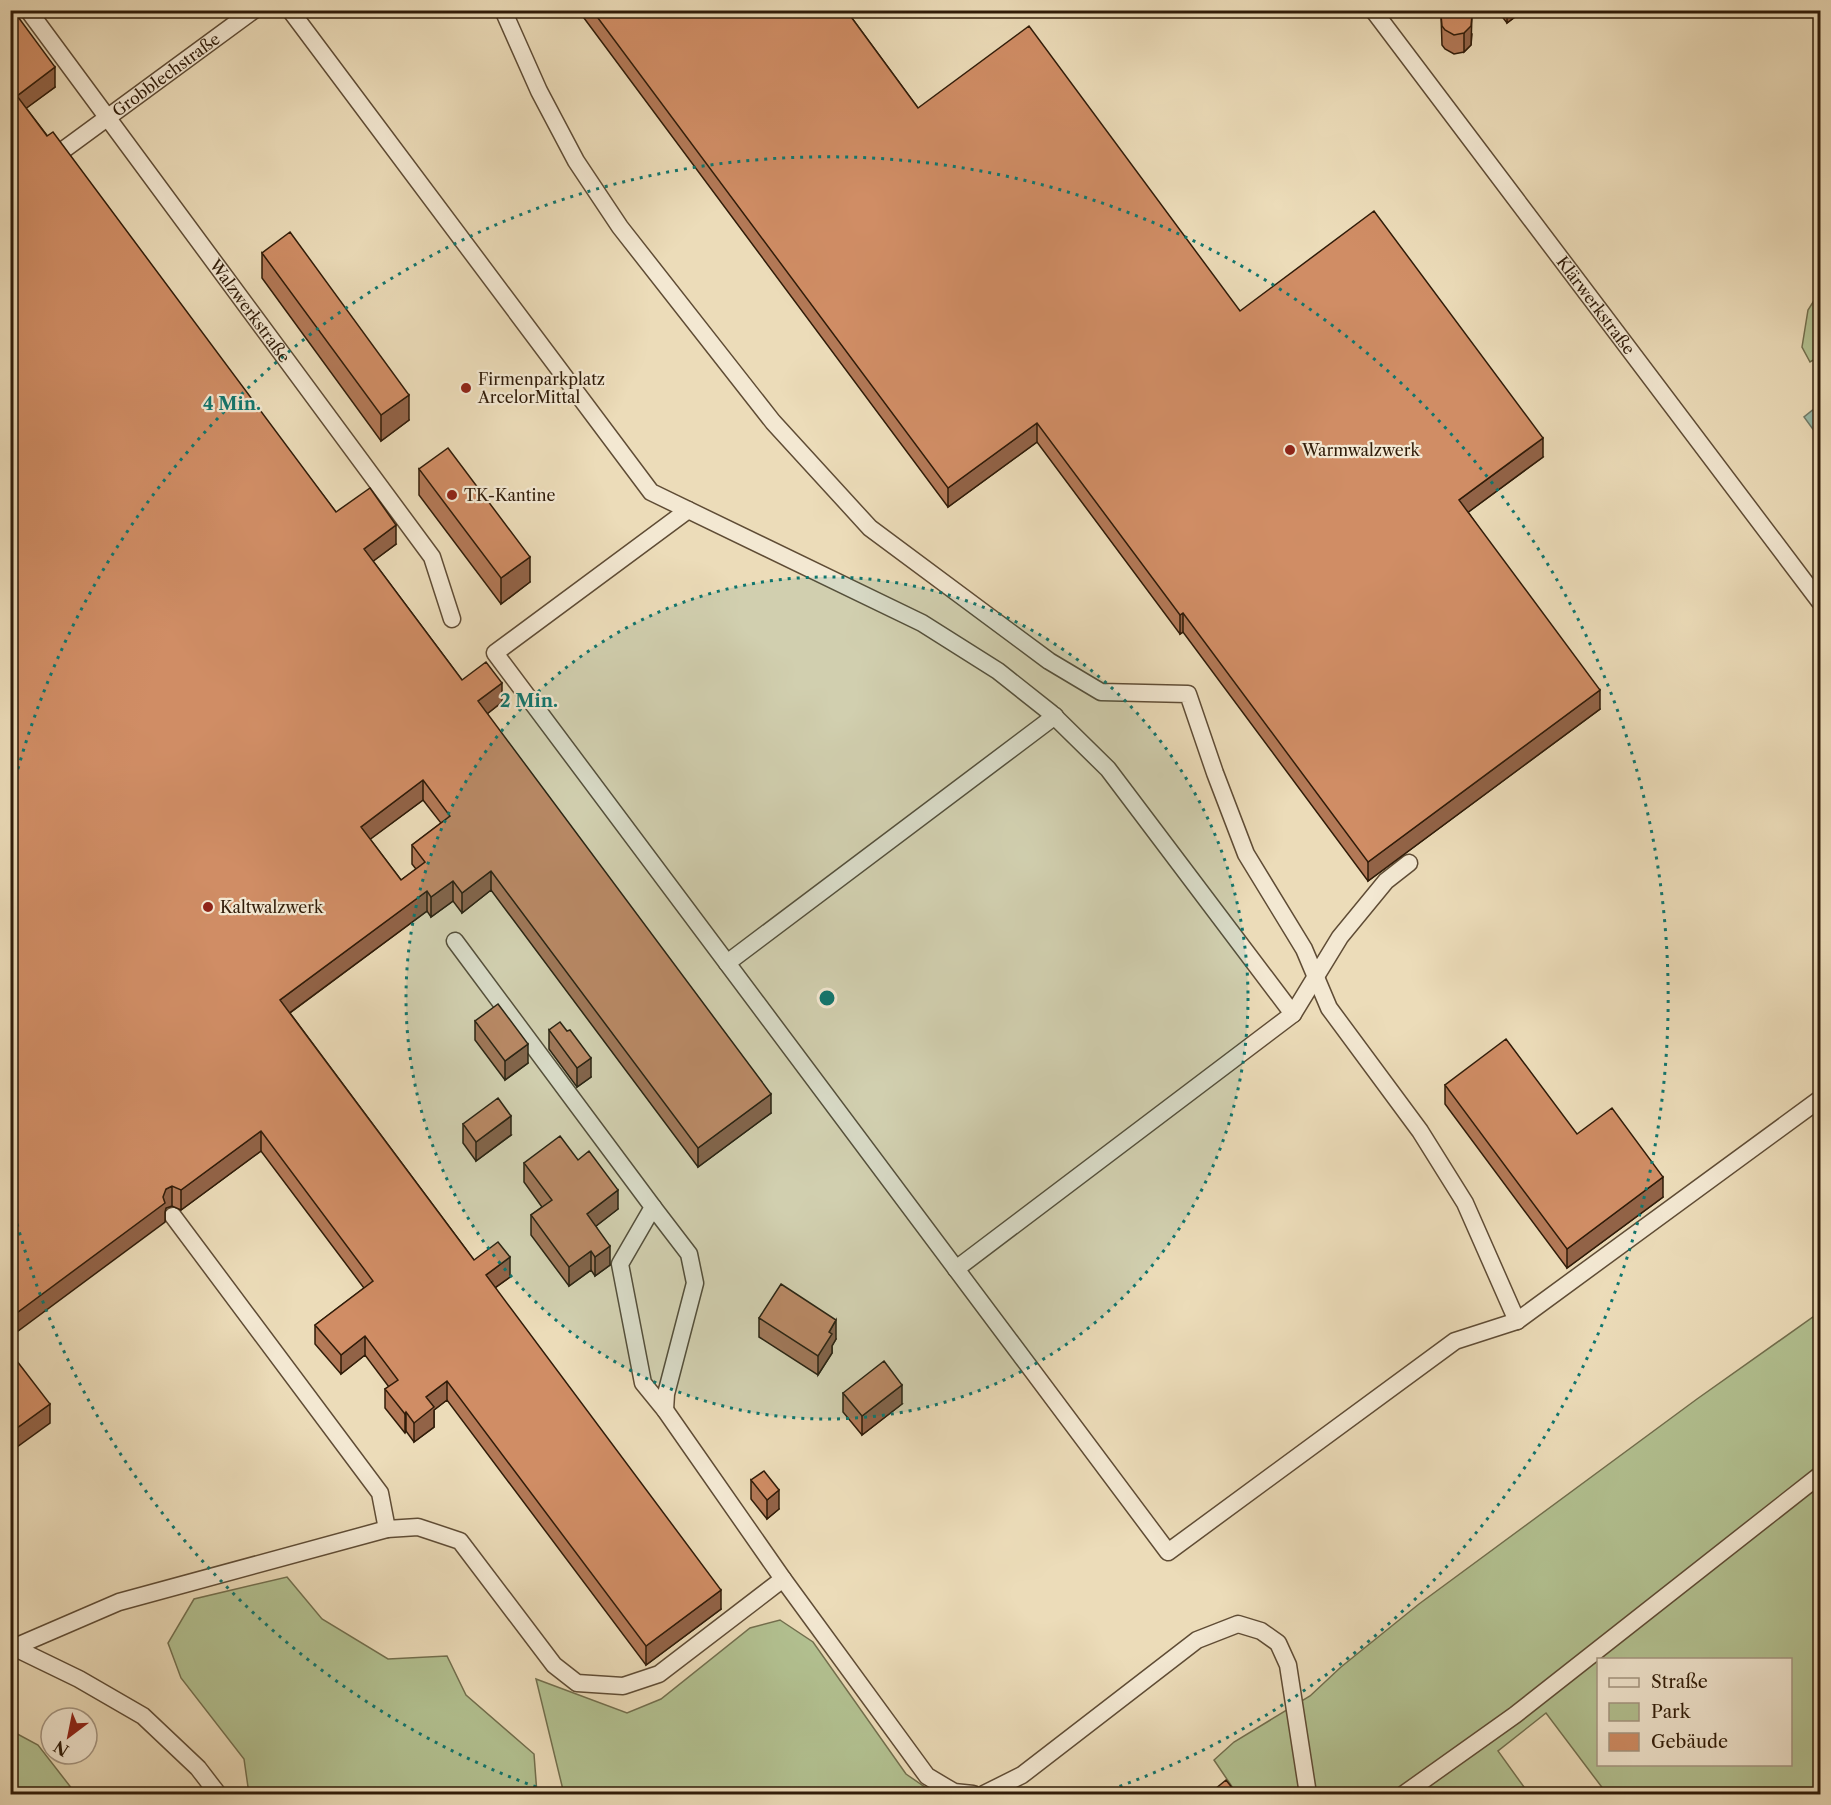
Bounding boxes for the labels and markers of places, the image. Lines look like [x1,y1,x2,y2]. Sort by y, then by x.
place label: Firmenparkplatz ArcelorMittal [477,369,605,407]
marker: Firmenparkplatz ArcelorMittal [459,381,473,395]
place label: Warmwalzwerk [1301,440,1420,460]
marker: Warmwalzwerk [1283,443,1297,457]
place label: TK-Kantine [464,485,555,505]
marker: TK-Kantine [445,488,459,502]
place label: Kaltwalzwerk [220,897,324,917]
marker: Kaltwalzwerk [201,900,215,914]
centre of rings [817,988,837,1008]

